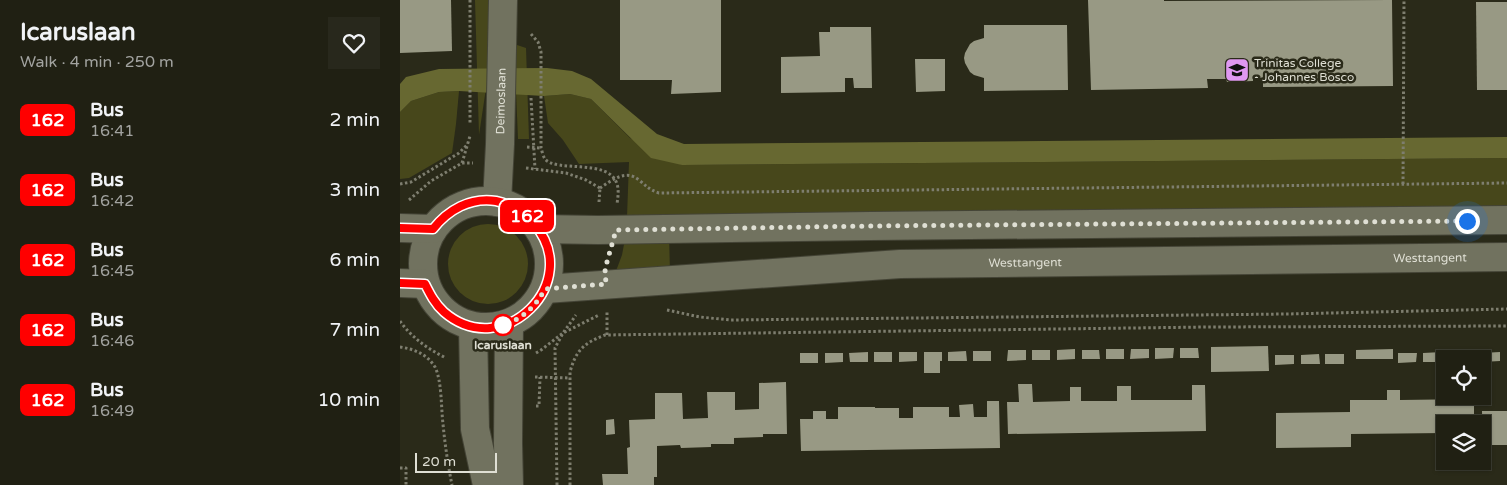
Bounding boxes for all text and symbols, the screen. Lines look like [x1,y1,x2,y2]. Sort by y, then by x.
button: heart [328,17,380,69]
text: Icaruslaan [20,18,136,47]
text: Walk · 4 min · 250 m [20,52,174,72]
place label: Trinitas College - Johannes Bosco [1254,56,1354,84]
school or university icon: Trinitas College - Johannes Bosco [1224,57,1250,83]
street label: Deimoslaan [493,68,509,134]
text: Bus [90,99,124,121]
text: 162 [31,109,64,131]
text: 2 min [329,109,380,131]
text: 16:41 [90,121,134,141]
text: Bus [90,169,124,191]
text: 162 [31,179,64,201]
text: 3 min [329,179,380,201]
text: 16:42 [90,191,134,211]
line badge: 162 [498,200,556,232]
text: 162 [510,205,544,227]
your location [1455,209,1480,234]
text: Bus [90,239,124,261]
text: 162 [31,249,64,271]
text: 6 min [329,249,380,271]
street label: Westtangent [1393,250,1467,265]
street label: Westtangent [988,255,1062,270]
text: 16:45 [90,261,134,281]
text: Bus [90,309,124,331]
marker: Icaruslaan [492,314,514,336]
text: 162 [31,319,64,341]
text: 7 min [329,319,380,341]
text: 16:46 [90,331,134,351]
place label: Icaruslaan [474,338,532,352]
map controls [1436,350,1491,470]
button: locate [1436,350,1491,405]
text: Bus [90,379,124,401]
text: 162 [31,389,64,411]
text: 10 min [317,389,380,411]
text: 16:49 [90,401,134,421]
button: layers [1436,415,1491,470]
scale bar [415,450,498,473]
text: 20 m [422,453,456,470]

